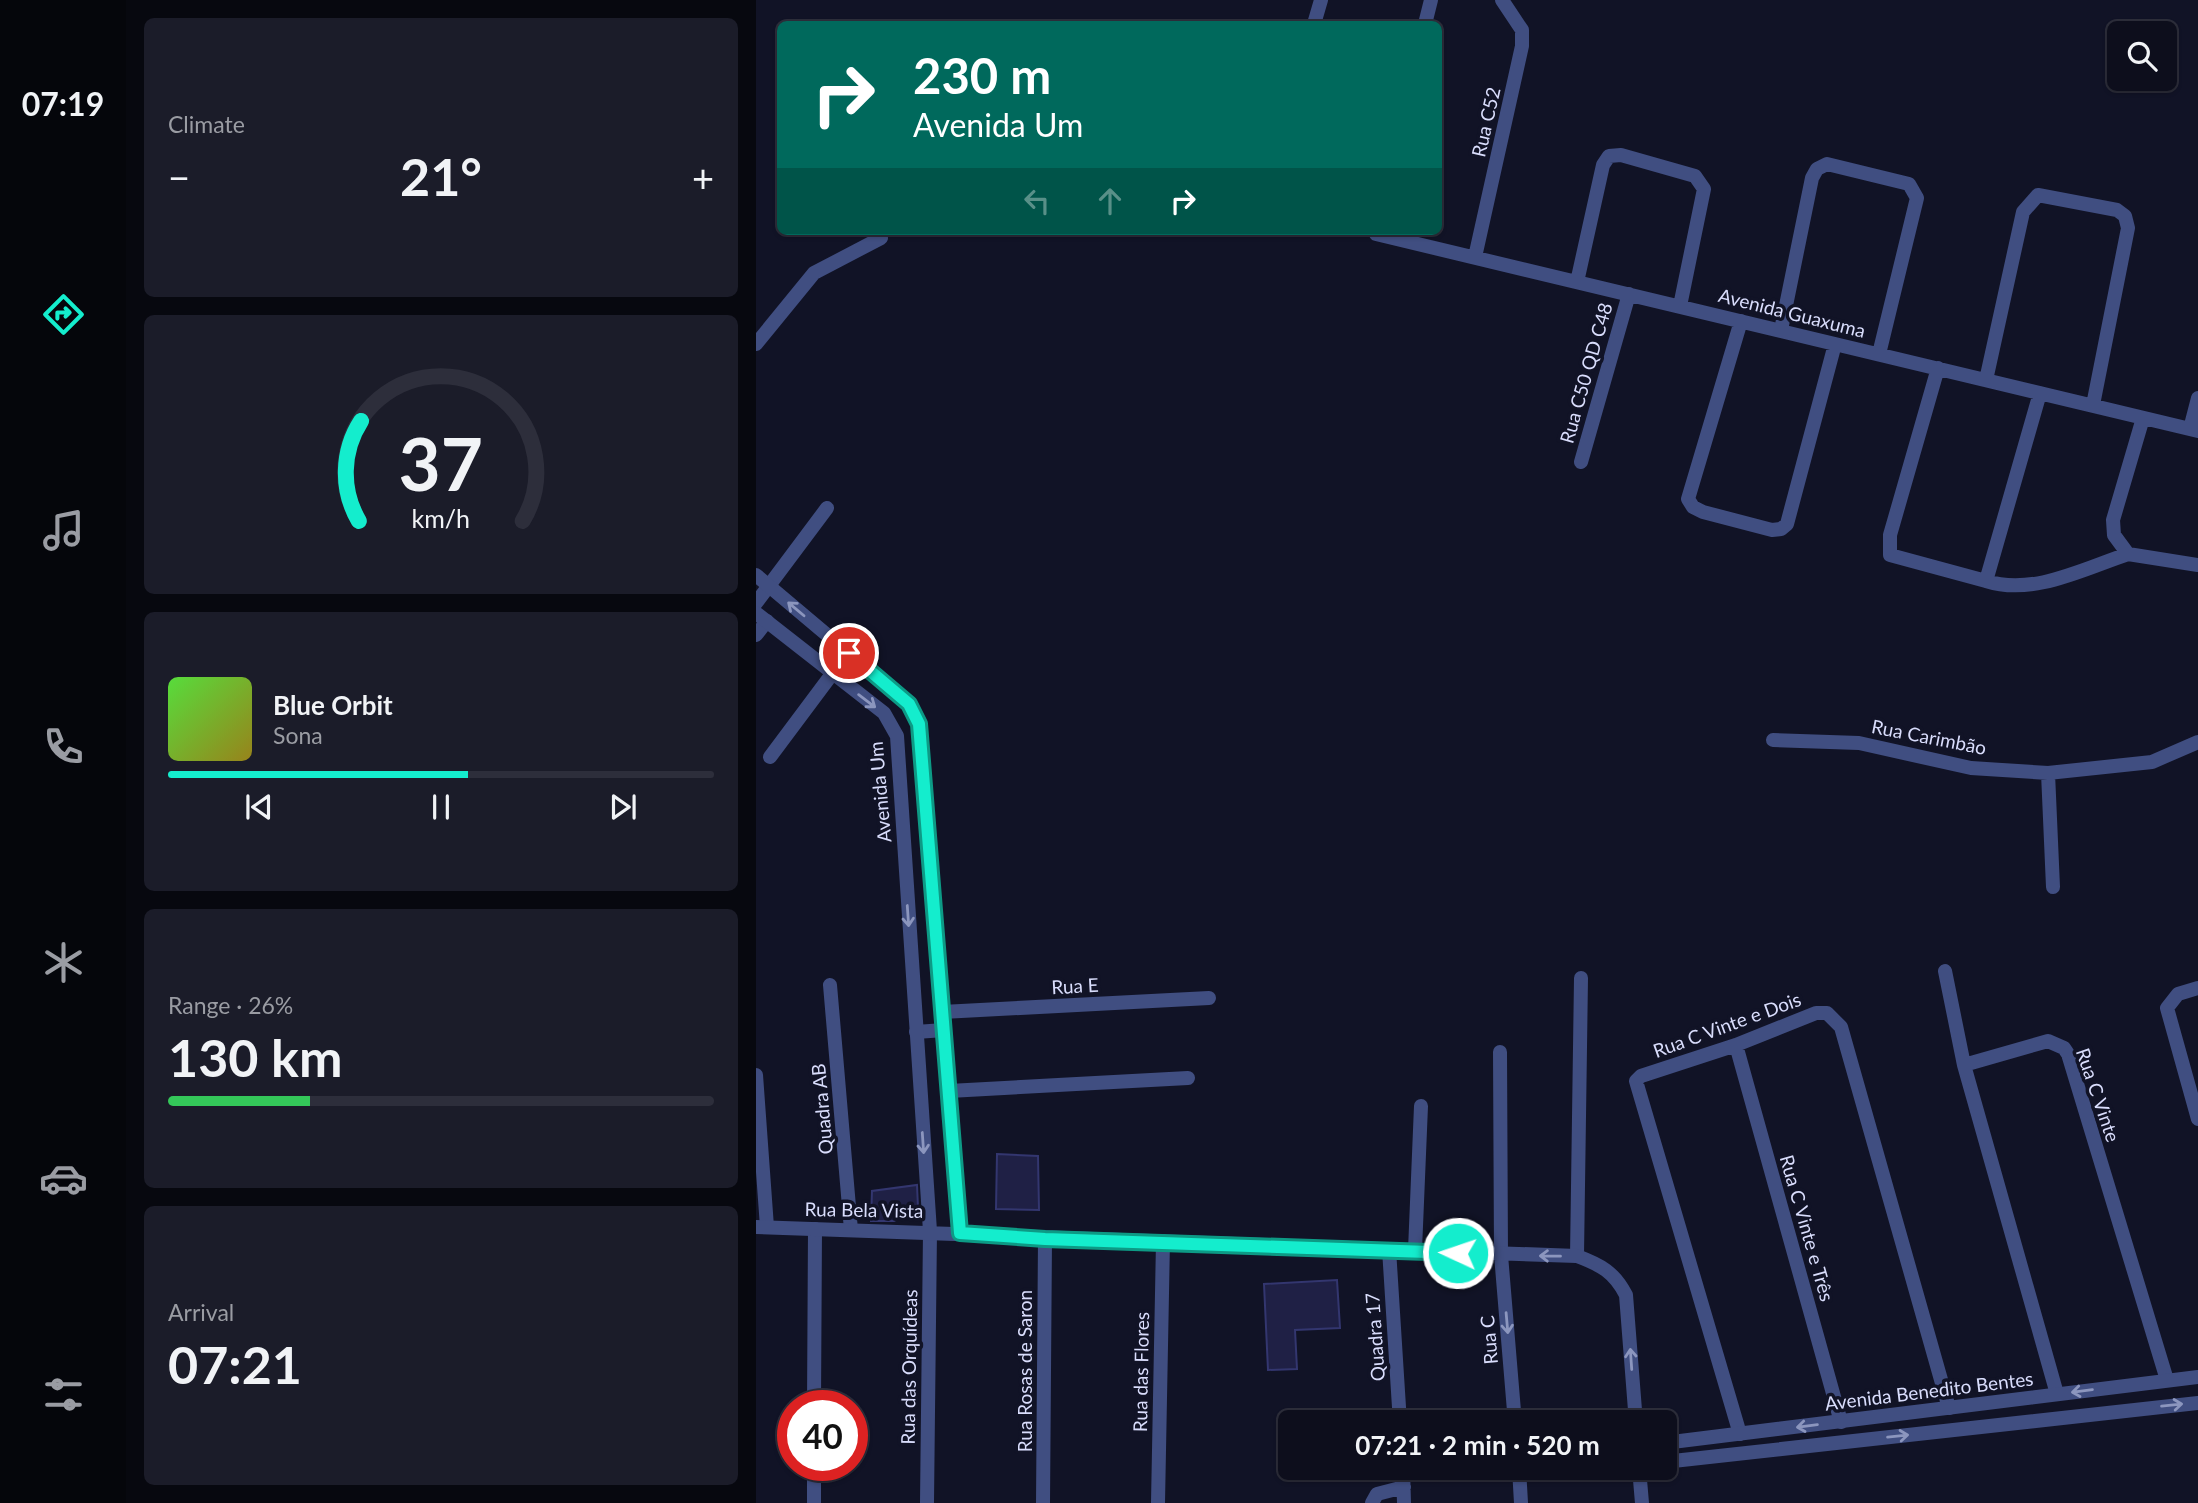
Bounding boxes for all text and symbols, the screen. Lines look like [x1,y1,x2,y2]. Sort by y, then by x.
map controls [2107,21,2177,91]
button: search [2107,21,2177,91]
text: 230 m [913,46,1051,104]
icon: right [798,49,889,140]
text: 07:19 [22,84,104,123]
street label: Rua C52 [1466,85,1505,159]
text: Avenida Um [913,105,1083,144]
text: Climate [168,110,245,138]
text: 21° [400,145,482,207]
text: − [168,154,190,200]
text: + [692,154,714,200]
icon: left [1018,182,1056,220]
icon: ahead [1091,182,1129,220]
icon: right [1164,182,1202,220]
street label: Avenida Guaxuma [1716,283,1868,342]
icon: directions [39,290,88,339]
street label: Rua C50 QD C48 [1554,300,1617,446]
text: 37 [399,419,483,507]
text: km/h [412,502,470,532]
icon: music [39,506,88,555]
one-way arrow [787,601,805,617]
pin [819,623,879,683]
icon: arrive [830,634,868,672]
text: Blue Orbit [273,689,393,721]
one-way arrow [857,693,876,708]
street label: Rua Carimbão [1870,714,1988,759]
text: Sona [273,721,323,749]
icon: phone [39,722,88,771]
street label: Avenida Um [864,741,895,843]
icon: previous [240,788,278,826]
icon: pause [422,788,460,826]
icon: next [604,788,642,826]
one-way arrow [902,904,915,927]
icon: climate [39,938,88,987]
street label: Rua E [1051,973,1099,998]
street label: Rua C Vinte e Dois [1650,987,1804,1062]
text: Range · 26% [168,991,293,1019]
text: 130 km [168,1026,342,1088]
street label: Rua C Vinte [2072,1045,2125,1145]
street label: Quadra AB [806,1063,837,1156]
one-way arrow [917,1131,930,1154]
street label: Rua C Vinte e Três [1776,1152,1839,1304]
icon: car [39,1154,88,1203]
street label: Rua Bela Vista [805,1197,924,1222]
position arrow [1421,1216,1495,1290]
one-way arrow [1539,1249,1562,1263]
street label: Rua das Orquídeas [896,1289,921,1445]
street label: Rua Rosas de Saron [1013,1290,1036,1452]
street label: Quadra 17 [1360,1292,1389,1382]
text: Arrival [168,1298,234,1326]
one-way arrow [1501,1311,1514,1334]
street label: Rua das Flores [1128,1312,1153,1432]
street label: Rua C [1475,1314,1502,1366]
text: 07:21 [168,1333,302,1395]
one-way arrow [1624,1348,1637,1371]
street label: Avenida Benedito Bentes [1823,1366,2034,1415]
icon: filters [39,1370,88,1419]
one-way arrow [2071,1385,2093,1398]
speed limit sign: 40 [777,1390,868,1481]
one-way arrow [2161,1399,2183,1412]
one-way arrow [1796,1419,1819,1432]
text: 07:21 · 2 min · 520 m [1355,1429,1600,1461]
one-way arrow [1886,1429,1908,1442]

